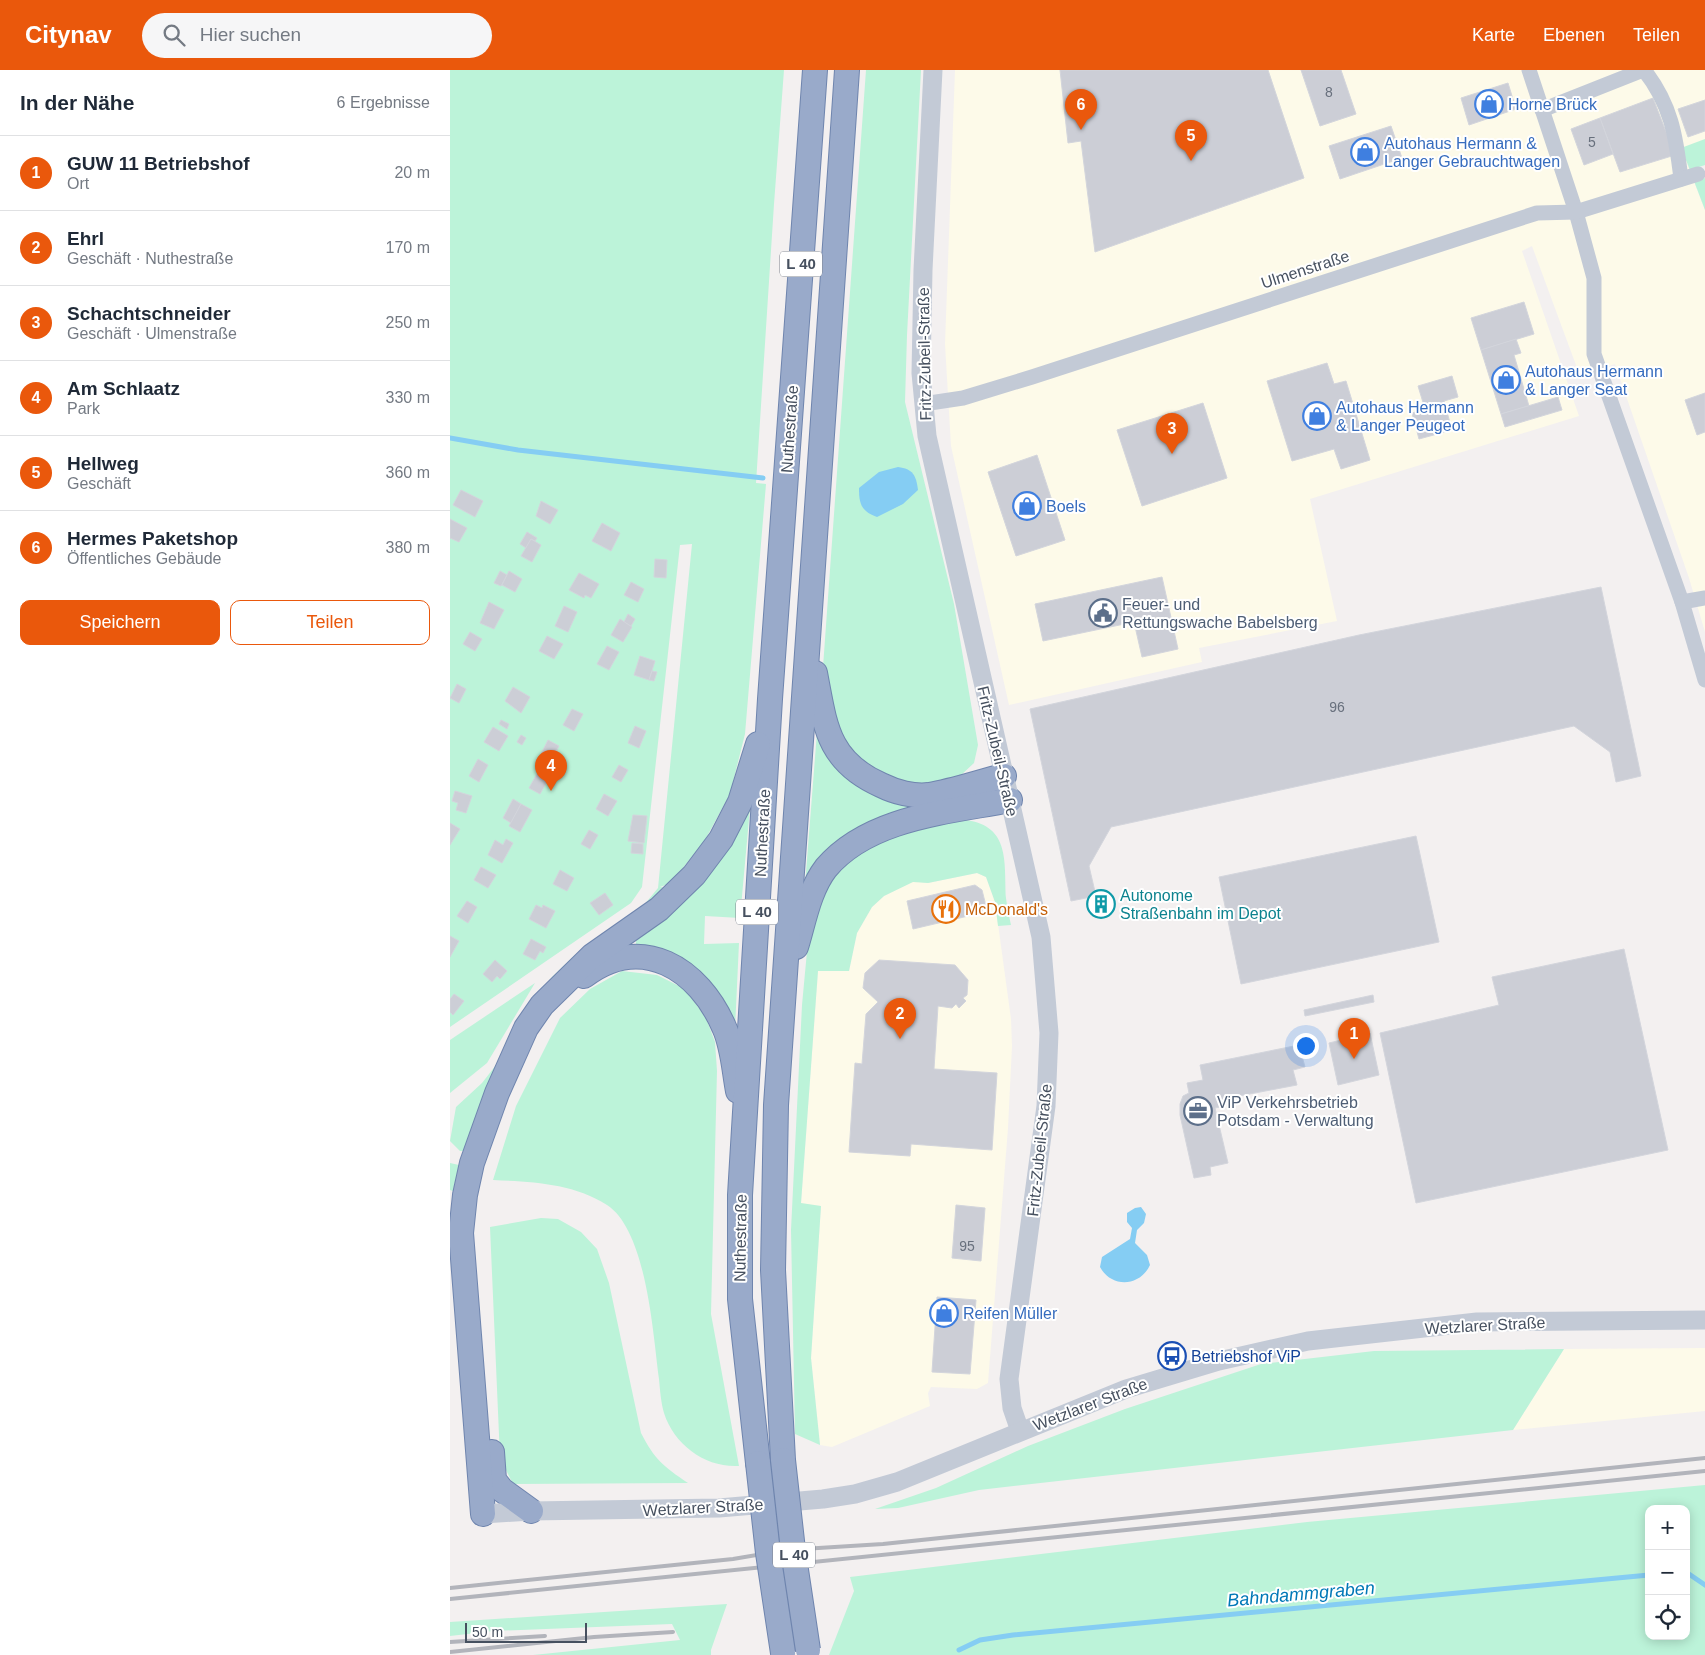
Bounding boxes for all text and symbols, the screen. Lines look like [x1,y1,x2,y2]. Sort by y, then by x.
search box [142,13,492,58]
text: Citynav [25,21,112,48]
icon: search [160,21,188,49]
text: Hier suchen [200,24,301,45]
text: Karte [1472,25,1515,45]
text: Ebenen [1543,25,1605,45]
text: Teilen [1633,25,1680,45]
house number: 8 [1325,84,1333,100]
pin: 6 [1065,89,1097,130]
shop icon: Horne Brück [1474,89,1504,119]
text: In der Nähe [20,91,134,114]
text: 6 Ergebnisse [337,94,430,111]
place label: Horne Brück [1508,96,1598,113]
pin: 5 [1175,120,1207,161]
house number: 5 [1588,134,1596,150]
place label: Autohaus Hermann & Langer Gebrauchtwagen [1384,135,1560,170]
shop icon: Autohaus Hermann & Langer Gebrauchtwagen [1350,137,1380,167]
text: GUW 11 Betriebshof [67,153,250,174]
text: 1 [32,164,40,181]
text: 20 m [394,164,430,181]
text: Ort [67,175,89,192]
text: Ehrl [67,228,104,249]
text: 2 [32,239,40,256]
text: 170 m [386,239,430,256]
street label: Ulmenstraße [1259,247,1351,292]
text: Geschäft · Nuthestraße [67,250,233,267]
road number: L 40 [780,252,822,276]
street label: Fritz-Zubeil-Straße [915,287,934,421]
text: Schachtschneider [67,303,231,324]
text: 3 [32,314,40,331]
text: 250 m [386,314,430,331]
text: Geschäft · Ulmenstraße [67,325,237,342]
place label: Autohaus Hermann & Langer Seat [1525,363,1663,398]
shop icon: Autohaus Hermann & Langer Seat [1491,365,1521,395]
text: Am Schlaatz [67,378,180,399]
street label: Nuthestraße [778,384,801,474]
text: 4 [32,389,40,406]
text: 330 m [386,389,430,406]
place label: Autohaus Hermann & Langer Peugeot [1336,399,1474,434]
text: Park [67,400,100,417]
shop icon: Autohaus Hermann & Langer Peugeot [1302,401,1332,431]
pin: 3 [1156,413,1188,454]
text: Hellweg [67,453,139,474]
text: 5 [32,464,40,481]
text: 360 m [386,464,430,481]
text: Geschäft [67,475,131,492]
shop icon: Boels [1012,491,1042,521]
place label: Boels [1046,498,1086,515]
text: Hermes Paketshop [67,528,238,549]
text: 6 [32,539,40,556]
text: 380 m [386,539,430,556]
text: Öffentliches Gebäude [67,550,221,567]
place label: Feuer- und Rettungswache Babelsberg [1122,596,1318,631]
public building icon: Feuer- und Rettungswache Babelsberg [1088,598,1118,628]
button: Speichern [20,600,220,645]
button: Teilen [230,600,430,645]
street label: Fritz-Zubeil-Straße [974,684,1021,818]
house number: 96 [1329,699,1345,715]
pin: 4 [535,750,567,791]
street label: Nuthestraße [752,789,773,877]
place label: Autonome Straßenbahn im Depot [1120,887,1282,922]
building icon: Autonome Straßenbahn im Depot [1086,889,1116,919]
restaurant icon: McDonald's [931,894,961,924]
road number: L 40 [736,900,778,924]
place label: McDonald's [965,901,1048,918]
pin: 2 [884,998,916,1039]
pin: 1 [1338,1018,1370,1059]
your location [1293,1033,1319,1059]
street label: Fritz-Zubeil-Straße [1024,1083,1055,1217]
place label: ViP Verkehrsbetrieb Potsdam - Verwaltung [1217,1094,1374,1129]
office icon: ViP Verkehrsbetrieb Potsdam - Verwaltung [1183,1096,1213,1126]
street label: Nuthestraße [731,1194,750,1282]
house number: 95 [959,1238,975,1254]
shop icon: Reifen Müller [929,1298,959,1328]
place label: Reifen Müller [963,1305,1058,1322]
street label: Wetzlarer Straße [1424,1314,1546,1337]
bus stop icon: Betriebshof ViP [1157,1341,1187,1371]
place label: Betriebshof ViP [1191,1348,1301,1365]
street label: Wetzlarer Straße [1031,1375,1150,1434]
street label: Wetzlarer Straße [642,1496,764,1519]
map controls [1645,1505,1690,1640]
button: + [1645,1505,1690,1550]
road number: L 40 [773,1542,815,1568]
button: − [1645,1550,1690,1595]
water label: Bahndammgraben [1226,1578,1376,1610]
button: locate [1645,1595,1690,1640]
scale bar [465,1620,588,1643]
text: 50 m [472,1624,503,1640]

